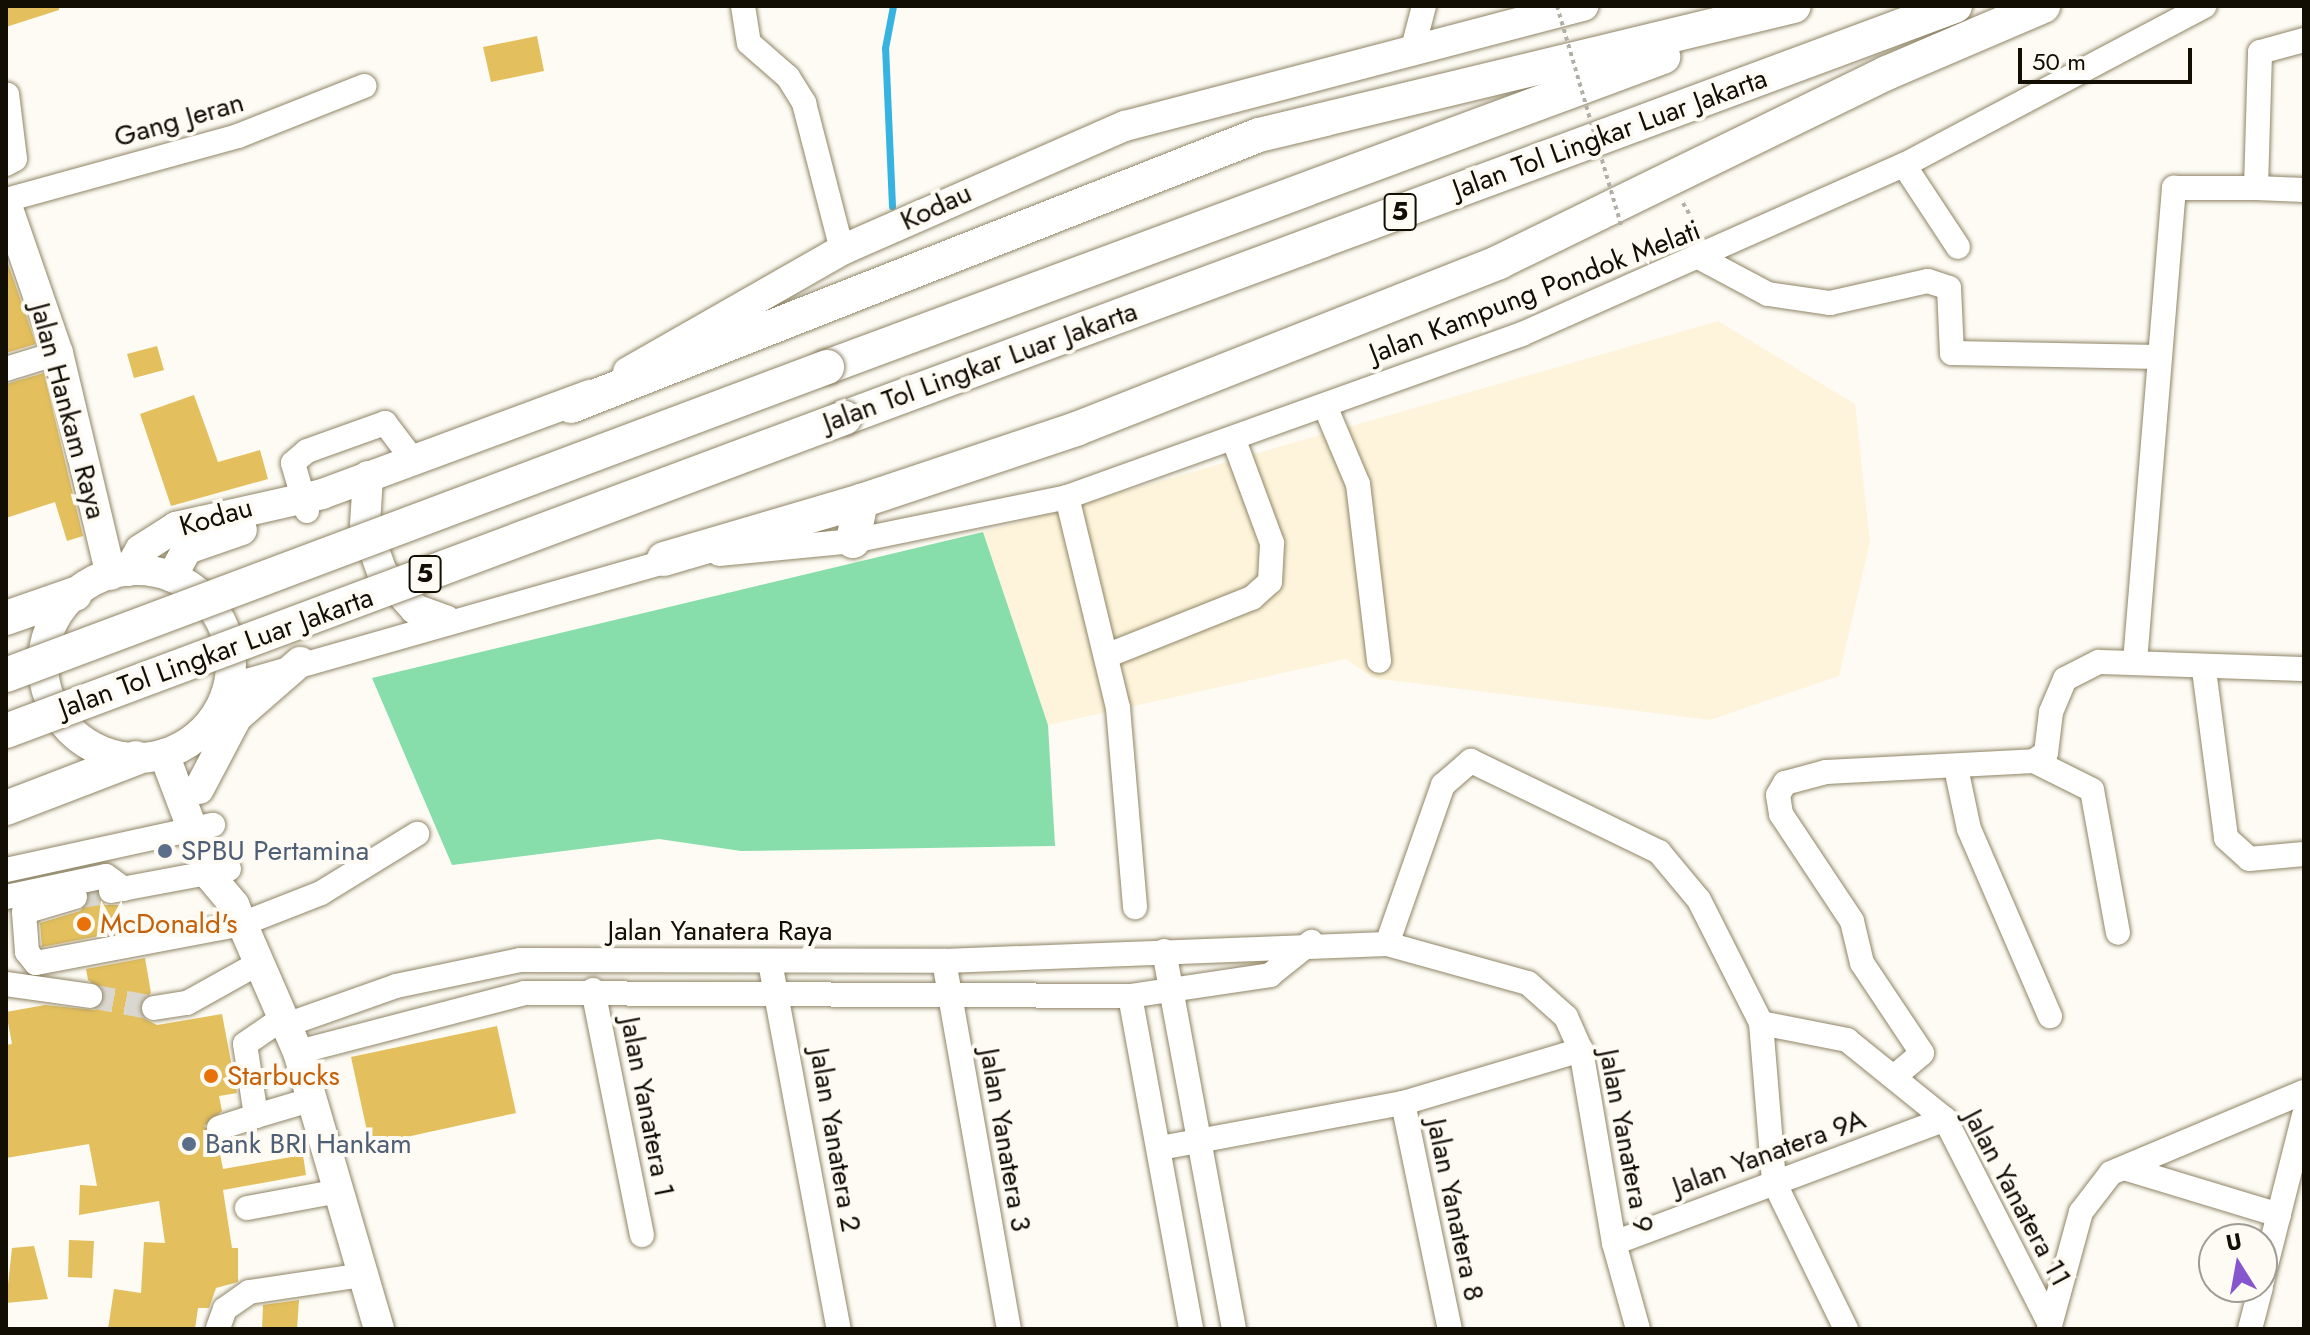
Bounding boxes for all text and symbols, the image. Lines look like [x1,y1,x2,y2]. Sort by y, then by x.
scale bar [2022,32,2196,82]
text: 50 m [2032,44,2086,79]
street label: Jalan Tol Lingkar Luar Jakarta [1448,61,1772,207]
street label: Gang Jeran [110,86,248,154]
street label: Kodau [895,176,977,238]
road number: 5 [1382,190,1418,234]
street label: Jalan Kampung Pondok Melati [1365,213,1705,371]
street label: Jalan Tol Lingkar Luar Jakarta [818,294,1142,440]
street label: Jalan Hankam Raya [23,299,113,523]
street label: Kodau [176,491,256,543]
road number: 5 [407,552,443,596]
street label: Jalan Tol Lingkar Luar Jakarta [54,580,378,726]
place label: SPBU Pertamina [181,834,369,868]
marker: SPBU Pertamina [156,842,174,860]
place label: McDonald's [100,907,237,941]
street label: Jalan Yanatera Raya [607,914,833,948]
marker: McDonald's [75,915,93,933]
street label: Jalan Yanatera 1 [613,1014,681,1200]
street label: Jalan Yanatera 2 [802,1045,868,1235]
street label: Jalan Yanatera 3 [972,1046,1038,1234]
street label: Jalan Yanatera 9 [1592,1046,1660,1236]
place label: Starbucks [227,1059,340,1093]
marker: Starbucks [202,1067,220,1085]
street label: Jalan Yanatera 9A [1668,1102,1870,1204]
street label: Jalan Yanatera 11 [1956,1104,2078,1292]
street label: Jalan Yanatera 8 [1419,1116,1491,1304]
place label: Bank BRI Hankam [205,1127,412,1161]
marker: Bank BRI Hankam [180,1135,198,1153]
north arrow [2198,1223,2278,1303]
text: U [2223,1224,2244,1259]

